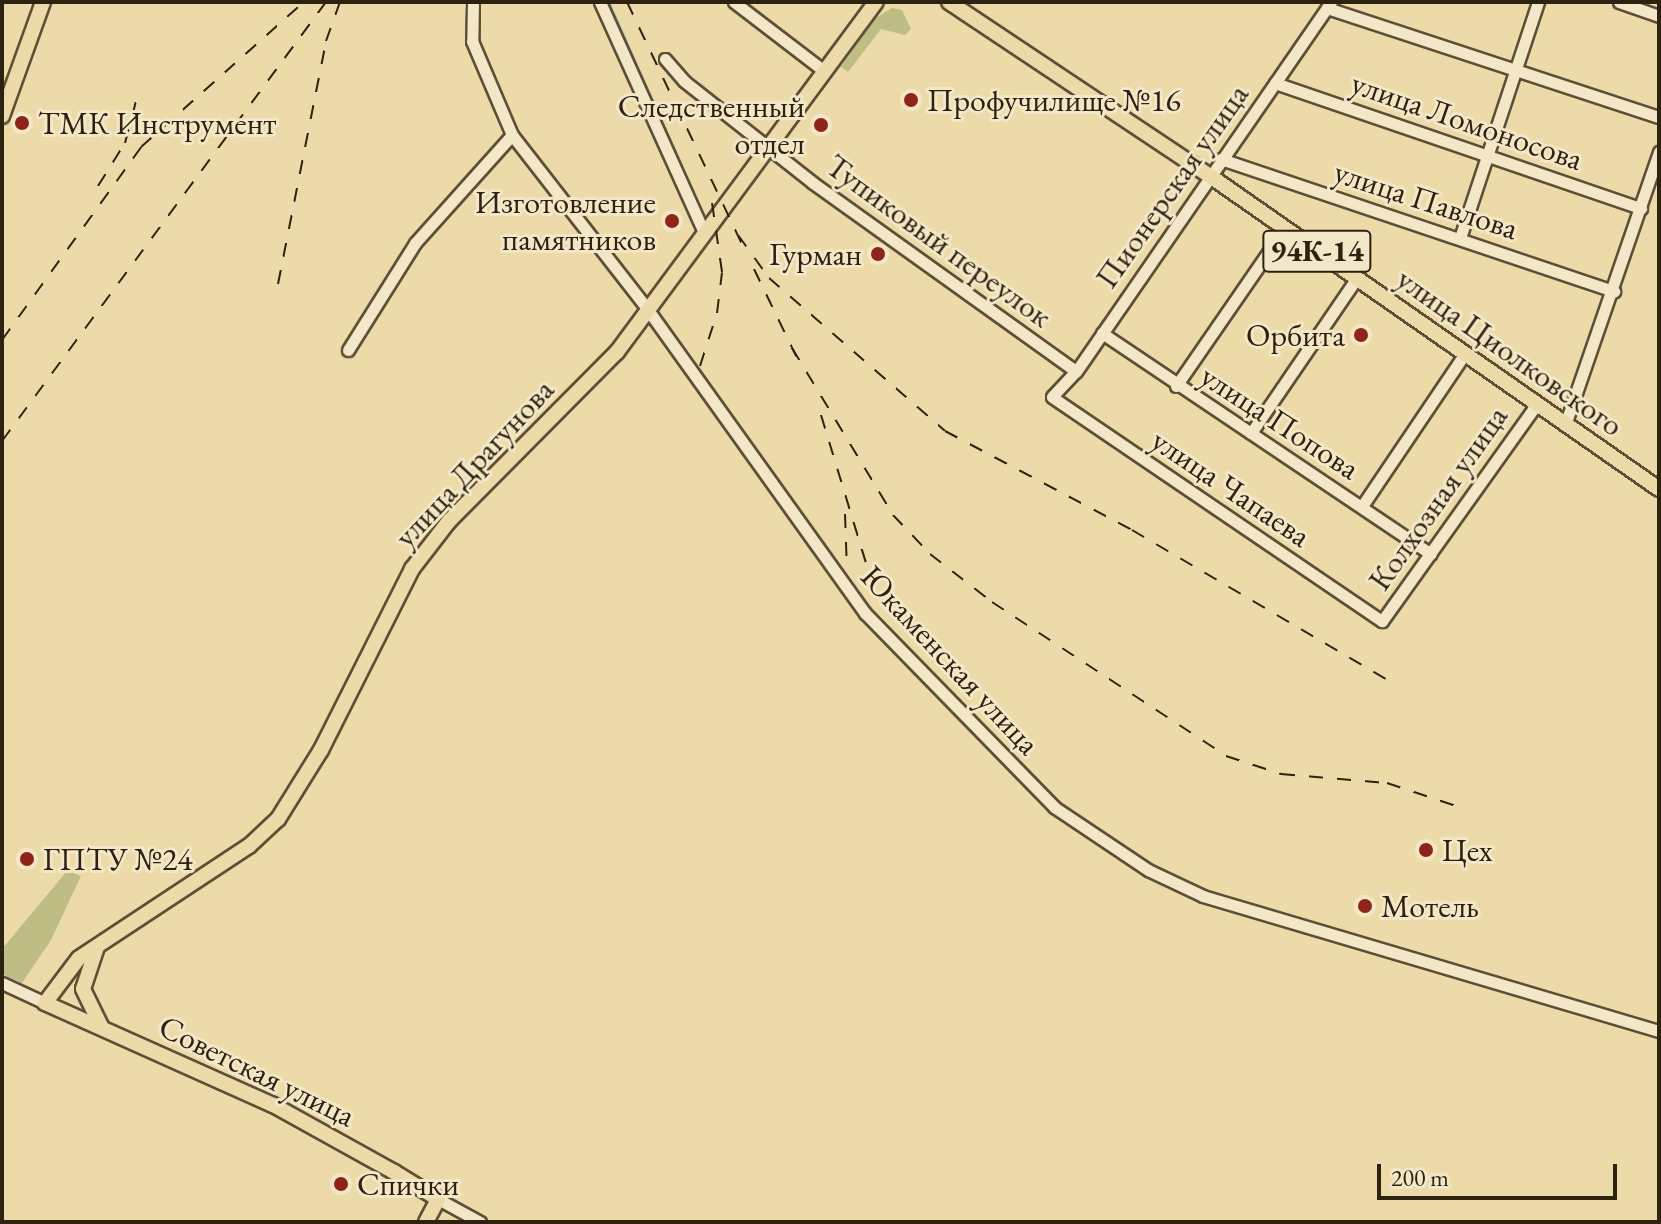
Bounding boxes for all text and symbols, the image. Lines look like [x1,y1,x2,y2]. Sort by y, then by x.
street label: улица Ломоносова [1346,63,1588,179]
street label: Пионерская улица [1087,76,1257,296]
place label: Профучилище №16 [927,81,1181,119]
place label: Следственный отдел [618,88,805,163]
marker: Профучилище №16 [902,91,920,109]
place label: ТМК Инструмент [38,104,276,142]
marker: ТМК Инструмент [13,114,31,132]
marker: Следственный отдел [812,116,830,134]
street label: Тупиковый переулок [819,146,1059,336]
street label: улица Павлова [1329,152,1523,248]
place label: Изготовление памятников [475,184,656,259]
marker: Изготовление памятников [663,212,681,230]
road number: 94К-14 [1261,225,1373,277]
place label: Гурман [769,235,862,273]
marker: Гурман [869,245,887,263]
street label: улица Циолковского [1389,260,1631,444]
place label: Орбита [1246,316,1345,354]
marker: Орбита [1352,326,1370,344]
street label: улица Попова [1193,356,1367,488]
street label: улица Драгунова [386,371,562,555]
street label: Колхозная улица [1360,398,1516,598]
street label: улица Чапаева [1144,421,1318,555]
street label: Юкаменская улица [852,557,1048,763]
place label: Цех [1442,831,1493,869]
place label: ГПТУ №24 [43,840,193,878]
marker: Цех [1417,841,1435,859]
marker: ГПТУ №24 [18,850,36,868]
place label: Мотель [1381,887,1479,925]
marker: Мотель [1356,897,1374,915]
street label: Советская улица [153,1007,361,1135]
scale bar [1381,1148,1621,1198]
text: 200 m [1391,1162,1449,1193]
place label: Спички [357,1165,459,1203]
marker: Спички [332,1175,350,1193]

